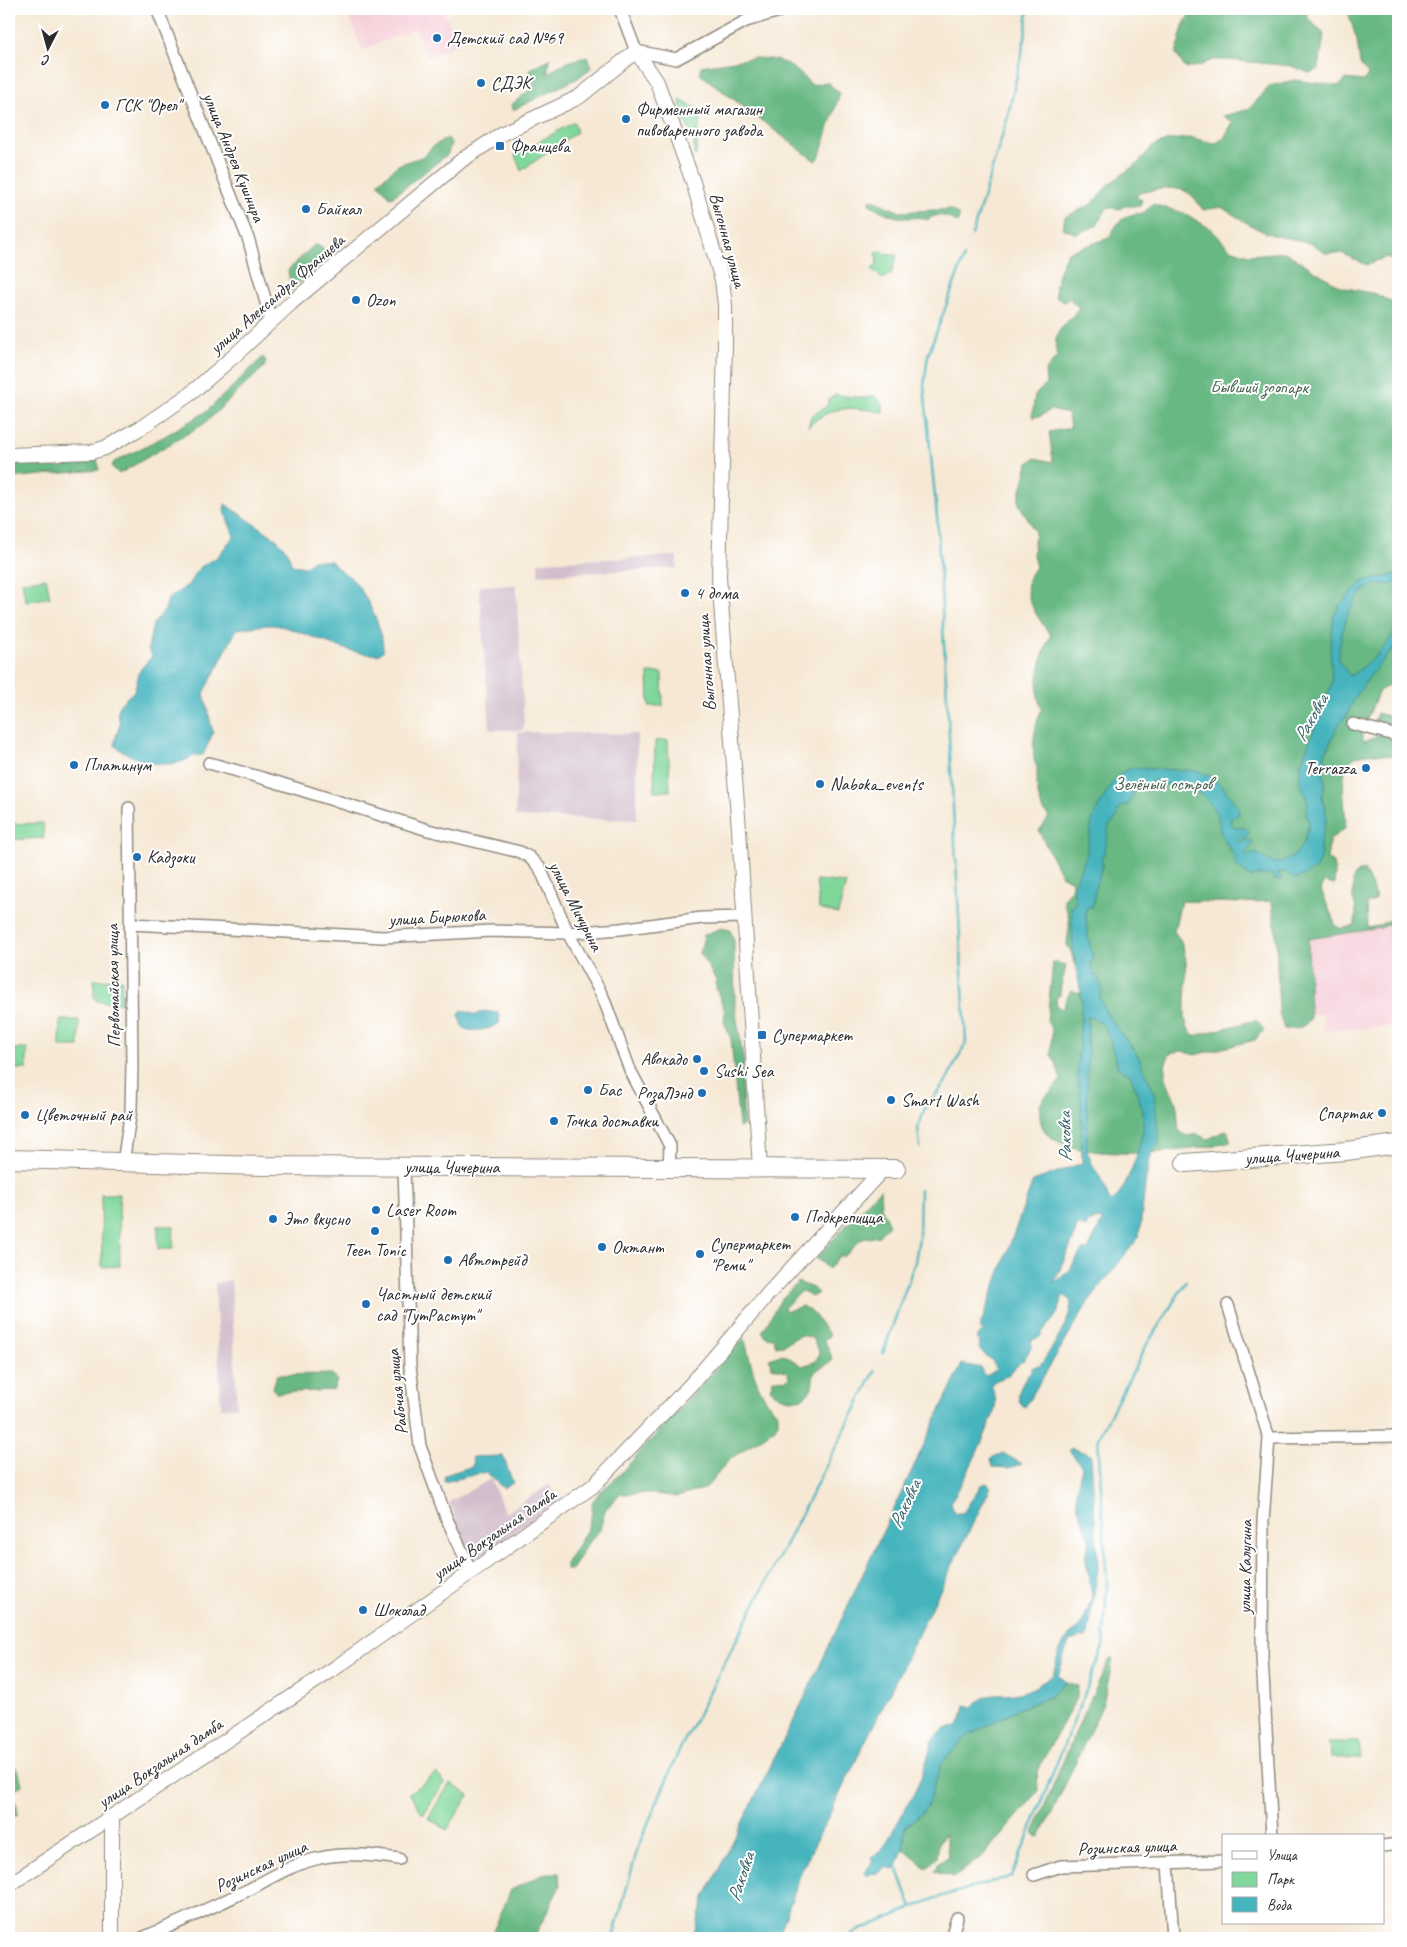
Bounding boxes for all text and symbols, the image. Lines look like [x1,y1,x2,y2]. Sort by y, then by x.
north arrow [22,22,72,72]
place label: Детский сад №69 [447,27,565,49]
marker: Детский сад №69 [431,32,443,44]
text: С [40,51,51,69]
place label: СДЭК [491,72,534,94]
marker: СДЭК [475,77,487,89]
street label: улица Андрея Кушнира [198,88,271,226]
place label: ГСК "Орел" [115,94,185,116]
place label: Фирменный магазин пивоваренного завода [636,98,764,142]
marker: ГСК "Орел" [99,99,111,111]
marker: Фирменный магазин пивоваренного завода [620,113,632,125]
place label: Францева [510,135,571,157]
marker: Францева [494,140,506,152]
street label: Выгонная улица [705,190,752,291]
place label: Байкал [316,198,363,220]
marker: Байкал [300,203,312,215]
street label: улица Александра Францева [204,228,350,359]
place label: Ozon [366,289,396,311]
marker: Ozon [350,294,362,306]
park label: Бывший зоопарк [1210,376,1310,399]
place label: 4 дома [695,582,740,604]
marker: 4 дома [679,587,691,599]
street label: Выгонная улица [692,612,720,712]
water label: Раковка [1288,688,1335,746]
place label: Платинум [84,754,153,776]
place label: Terrazza [1305,757,1358,779]
marker: Платинум [68,759,80,771]
marker: Terrazza [1360,762,1372,774]
place label: Naboka_events [830,773,925,795]
park label: Зелёный остров [1114,773,1217,795]
marker: Naboka_events [814,778,826,790]
place label: Кадзоки [147,846,196,869]
marker: Кадзоки [131,851,143,863]
street label: улица Мичурина [544,857,609,956]
street label: улица Бирюкова [387,903,487,931]
street label: Первомайская улица [101,922,125,1048]
place label: Супермаркет [772,1024,853,1046]
marker: Супермаркет [756,1029,768,1041]
place label: Авокадо [641,1048,689,1070]
marker: Авокадо [691,1053,703,1065]
place label: Sushi Sea [714,1060,775,1082]
marker: Sushi Sea [698,1065,710,1077]
place label: Бас [598,1079,623,1101]
place label: РозаЛэнд [637,1082,694,1105]
marker: Бас [582,1084,594,1096]
marker: РозаЛэнд [696,1087,708,1099]
place label: Smart Wash [901,1089,980,1111]
marker: Smart Wash [885,1094,897,1106]
place label: Спартак [1318,1102,1374,1124]
place label: Цветочный рай [35,1104,133,1126]
marker: Спартак [1376,1107,1388,1119]
marker: Цветочный рай [19,1109,31,1121]
water label: Раковка [1052,1109,1078,1163]
place label: Точка доставки [564,1110,659,1132]
marker: Точка доставки [548,1115,560,1127]
street label: улица Чичерина [1243,1141,1341,1169]
street label: улица Чичерина [404,1156,501,1178]
place label: Laser Room [386,1199,457,1221]
marker: Laser Room [370,1204,382,1216]
place label: Подкрепицца [805,1206,884,1228]
place label: Это вкусно [283,1208,351,1230]
marker: Подкрепицца [789,1211,801,1223]
marker: Это вкусно [267,1213,279,1225]
marker: Teen Tonic [369,1225,381,1237]
place label: Супермаркет "Реми" [710,1233,791,1276]
place label: Октант [612,1236,665,1258]
place label: Teen Tonic [344,1239,407,1261]
marker: Октант [596,1241,608,1253]
marker: Супермаркет "Реми" [694,1248,706,1260]
place label: Автотрейд [458,1249,528,1271]
marker: Автотрейд [442,1254,454,1266]
place label: Частный детский сад "ТутРастут" [376,1283,493,1326]
marker: Частный детский сад "ТутРастут" [360,1298,372,1310]
street label: Рабочая улица [381,1347,412,1436]
water label: Раковка [884,1474,927,1532]
street label: улица Вокзальная дамба [427,1482,562,1586]
street label: улица Калугина [1233,1519,1257,1615]
place label: Шоколад [373,1599,427,1621]
marker: Шоколад [357,1604,369,1616]
street label: улица Вокзальная дамба [93,1712,228,1814]
street label: Розинская улица [1077,1834,1178,1861]
legend [1222,1834,1384,1924]
street label: Розинская улица [212,1835,312,1898]
text: Улица [1267,1846,1298,1865]
water label: Раковка [722,1847,761,1905]
text: Парк [1267,1870,1295,1889]
text: Вода [1267,1896,1292,1915]

